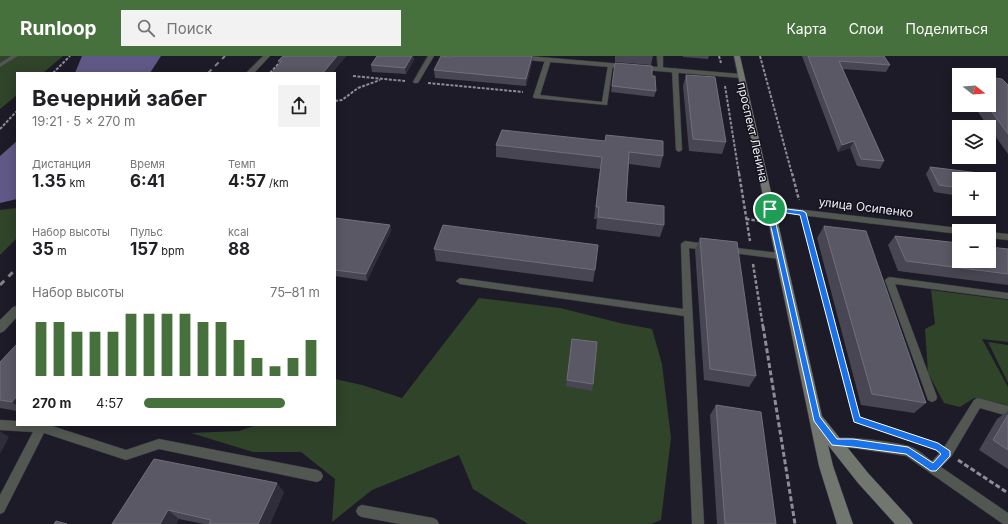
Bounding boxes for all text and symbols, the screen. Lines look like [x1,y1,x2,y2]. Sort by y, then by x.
search box [121,10,401,46]
text: Runloop [20,17,97,40]
icon: search [135,17,157,39]
text: Поиск [167,19,212,38]
text: Карта [786,20,827,37]
text: Слои [849,20,884,37]
text: Поделиться [906,20,988,37]
north arrow [952,68,996,112]
map controls [952,68,996,268]
street label: проспект Ленина [734,81,772,183]
text: Вечерний забег [32,85,207,111]
button: share [278,85,320,127]
text: 19:21 · 5 × 270 m [32,113,136,129]
button: layers [952,120,996,164]
text: Дистанция [32,157,91,171]
text: Время [130,157,165,171]
text: Темп [228,157,256,171]
text: 1.35 [32,171,66,191]
text: 6:41 [130,171,165,191]
text: 4:57 [228,171,266,191]
button: + [952,172,996,216]
text: km [66,176,85,190]
text: /km [266,176,289,190]
pin [753,192,787,226]
street label: улица Осипенко [818,194,914,220]
icon: arrive [759,198,781,220]
button: − [952,224,996,268]
text: Набор высоты [32,225,110,239]
text: Пульс [130,225,163,239]
text: kcal [228,225,249,239]
text: 35 [32,239,54,259]
text: 157 [130,239,158,259]
text: 88 [228,239,250,259]
text: m [54,244,67,258]
text: bpm [158,244,184,258]
text: Набор высоты [32,284,124,300]
text: 75–81 m [270,284,320,300]
text: 270 m [32,395,71,411]
text: 4:57 [96,395,123,411]

